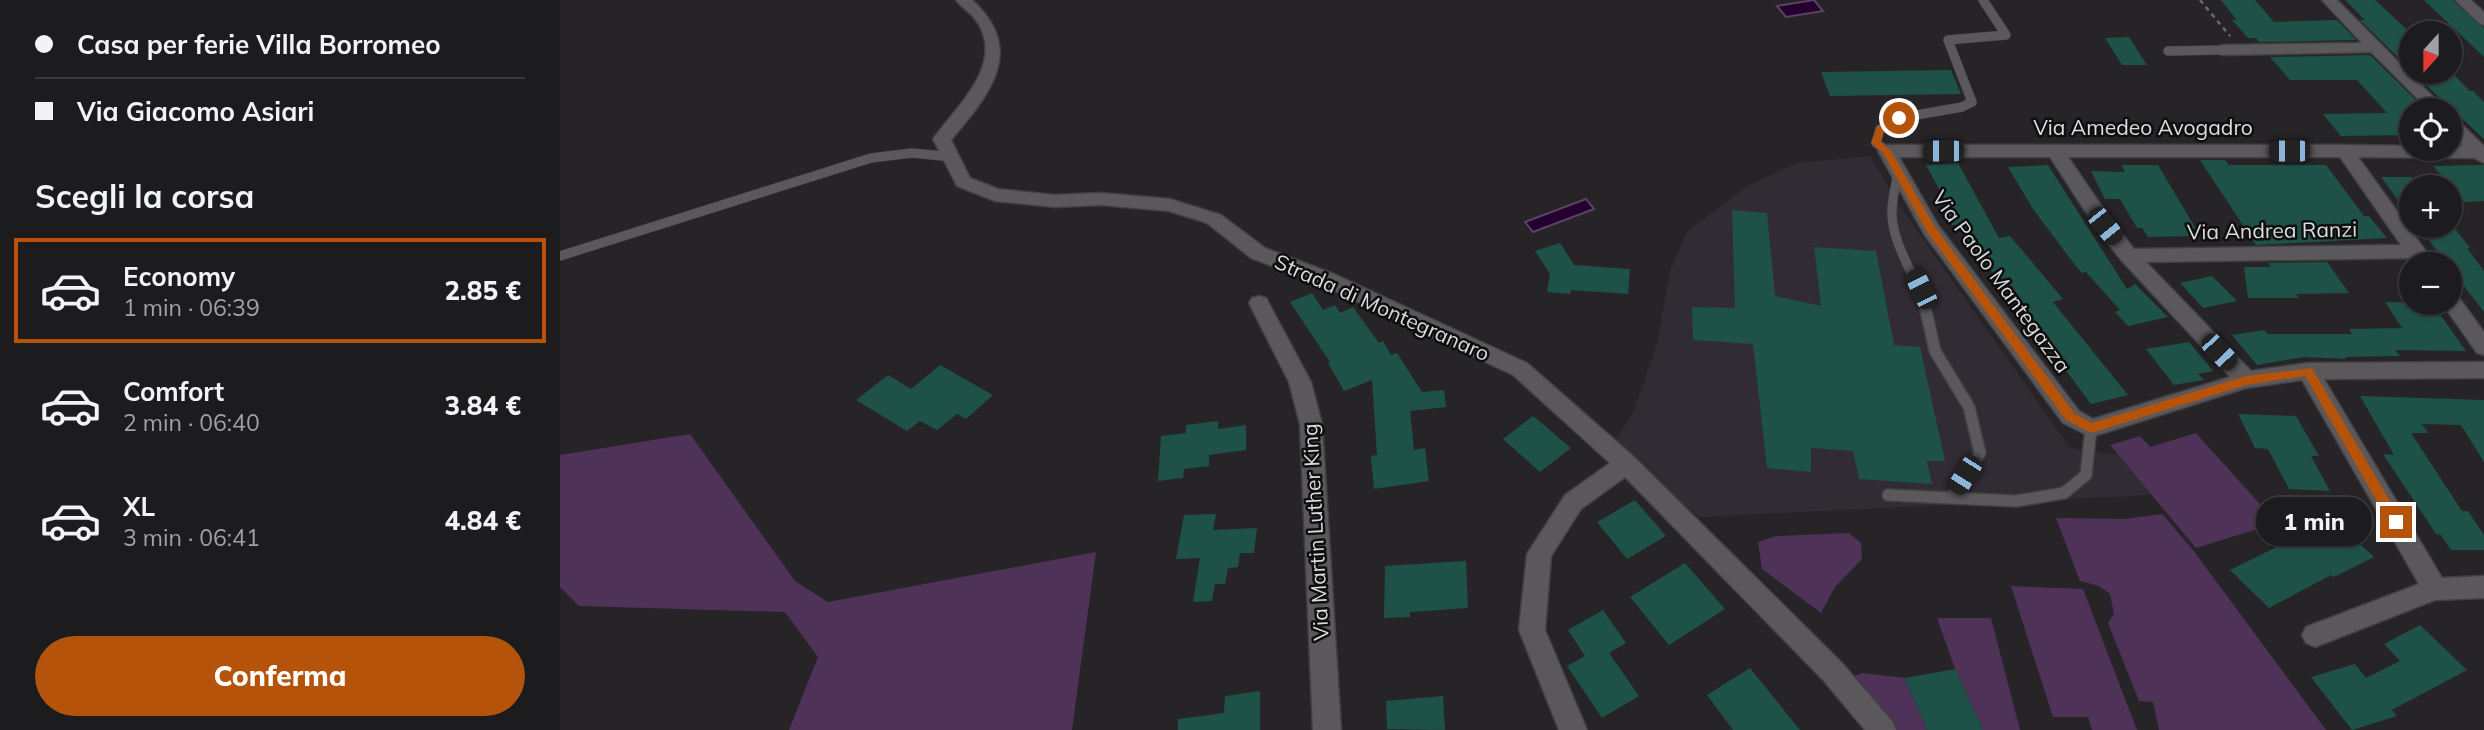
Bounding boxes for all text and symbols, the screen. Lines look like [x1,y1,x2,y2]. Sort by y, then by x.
north arrow [2399,21,2462,84]
map controls [2399,21,2462,315]
text: Casa per ferie Villa Borromeo [77,28,441,61]
text: Via Giacomo Asiari [77,95,314,128]
button: locate [2399,98,2462,161]
route start [1883,102,1915,134]
street label: Via Amedeo Avogadro [2033,114,2253,140]
car [1923,141,1965,162]
car [2269,141,2311,162]
button: + [2399,175,2462,238]
text: Scegli la corsa [35,176,254,216]
street label: Via Paolo Mantegazza [1927,185,2077,378]
car [2084,203,2127,249]
street label: Via Andrea Ranzi [2187,216,2357,244]
street label: Strada di Montegranaro [1271,248,1494,366]
button: − [2399,252,2462,315]
icon: car [39,259,102,322]
text: Economy [123,260,235,293]
car [1903,266,1940,312]
text: 2.85 € [445,274,521,307]
text: 1 min · 06:39 [123,293,260,322]
car [2197,329,2242,375]
icon: car [39,374,102,437]
text: Comfort [123,375,224,408]
text: 3.84 € [445,389,521,422]
text: 2 min · 06:40 [123,408,260,437]
street label: Via Martin Luther King [1296,423,1334,641]
car [1945,452,1986,498]
icon: car [39,489,102,552]
text: XL [123,490,155,523]
callout: 1 min [2256,498,2372,546]
text: 4.84 € [445,504,521,537]
route end [2380,506,2412,538]
text: 1 min [2283,507,2345,536]
text: 3 min · 06:41 [123,523,260,552]
button: Conferma [35,636,525,716]

